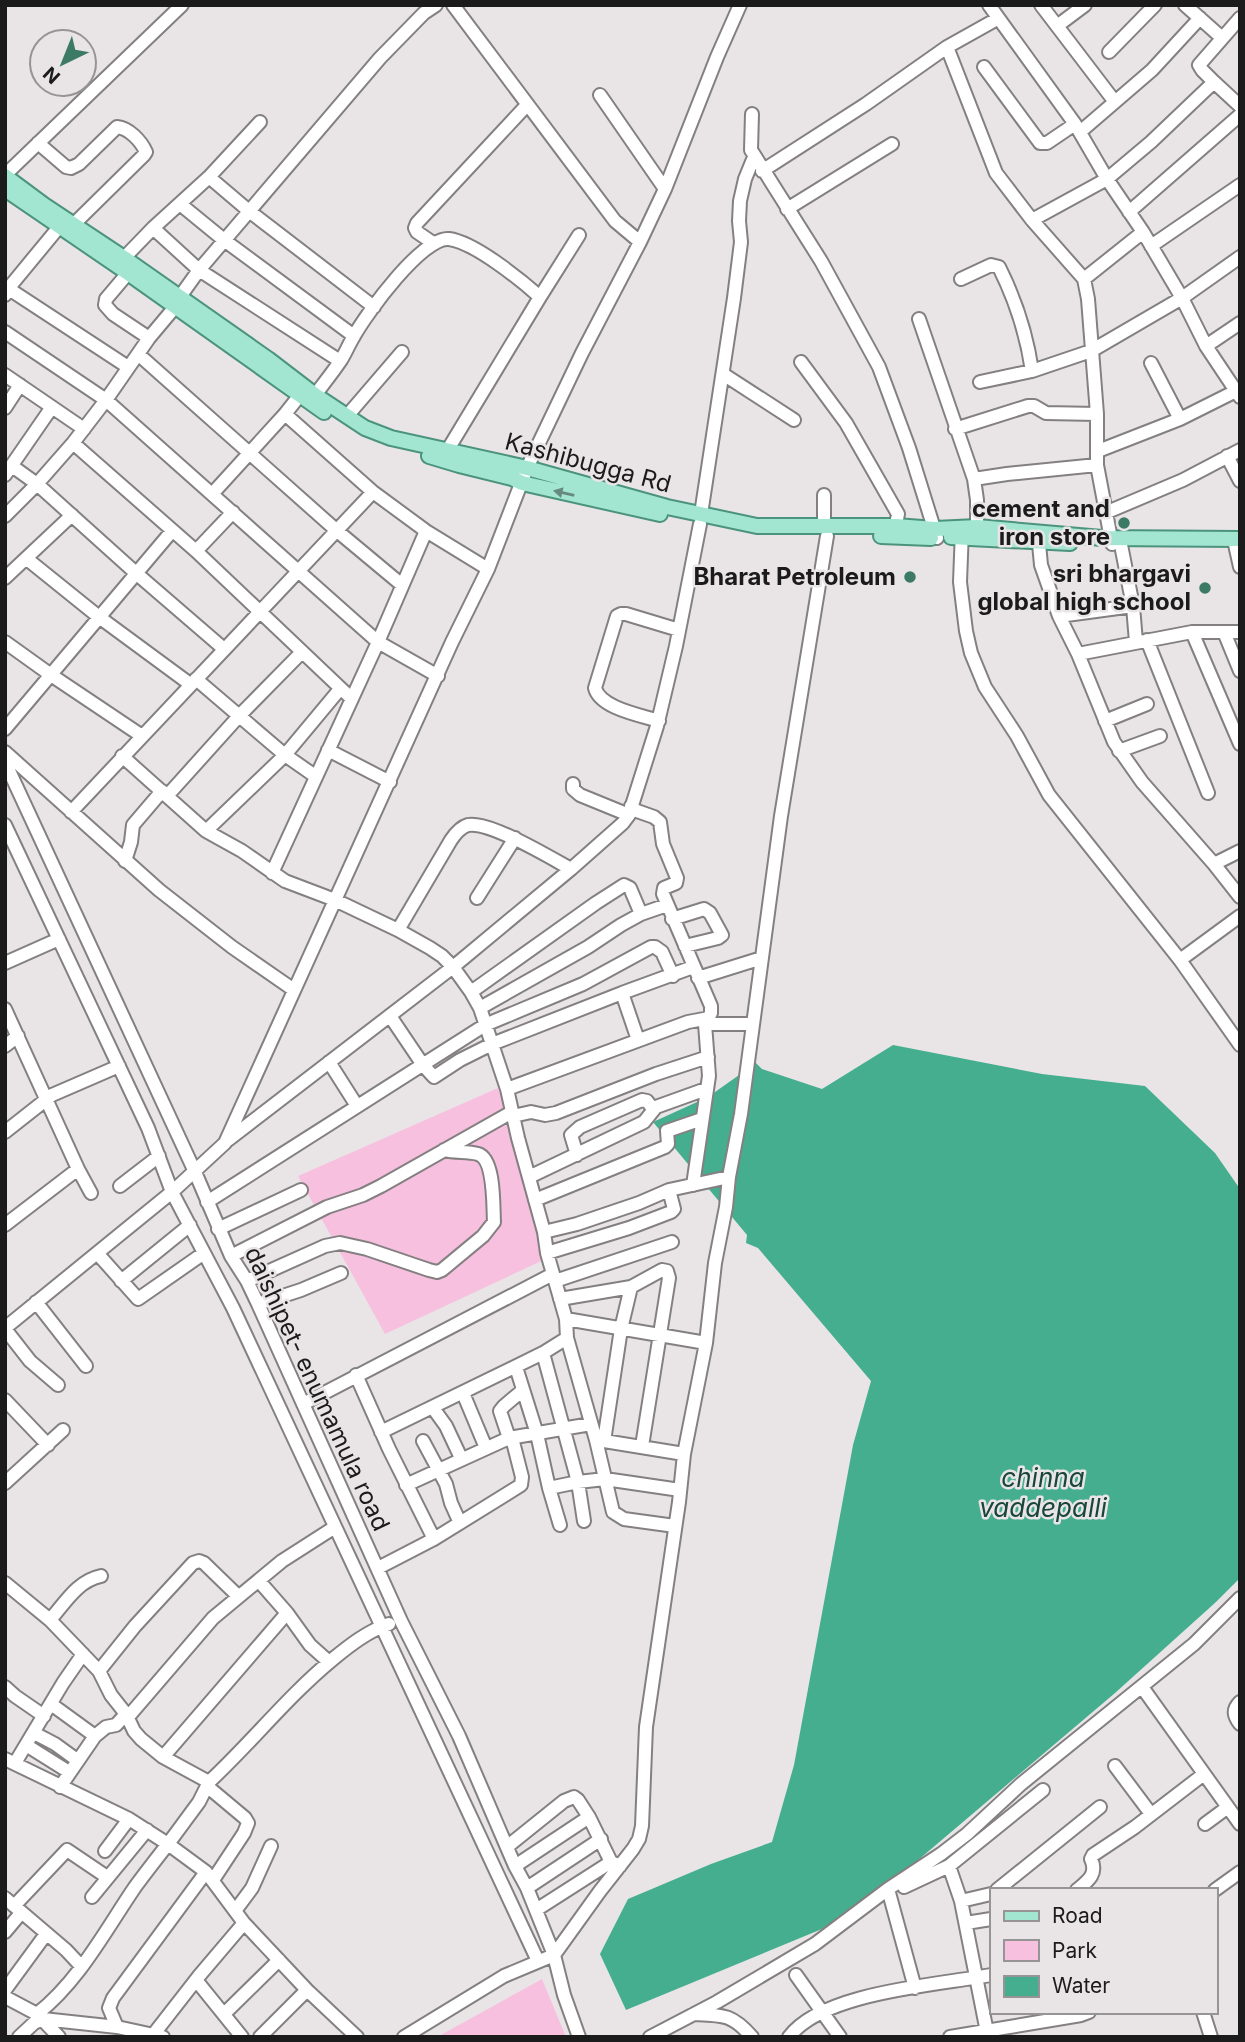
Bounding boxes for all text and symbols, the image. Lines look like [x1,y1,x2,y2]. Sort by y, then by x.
north arrow [28,28,98,98]
text: N [39,62,65,88]
street label: Kashibugga Rd [502,426,674,499]
one-way arrow [553,487,575,498]
place label: cement and iron store [972,494,1110,551]
marker: cement and iron store [1116,515,1132,531]
place label: sri bhargavi global high school [977,559,1191,616]
place label: Bharat Petroleum [693,562,896,591]
marker: Bharat Petroleum [902,569,918,585]
marker: sri bhargavi global high school [1197,580,1213,596]
street label: daishipet- enumamula road [239,1242,396,1535]
water label: chinna vaddepalli [979,1462,1108,1523]
legend [990,1888,1217,2014]
text: Road [1052,1903,1103,1928]
text: Park [1052,1938,1097,1963]
text: Water [1052,1973,1110,1998]

